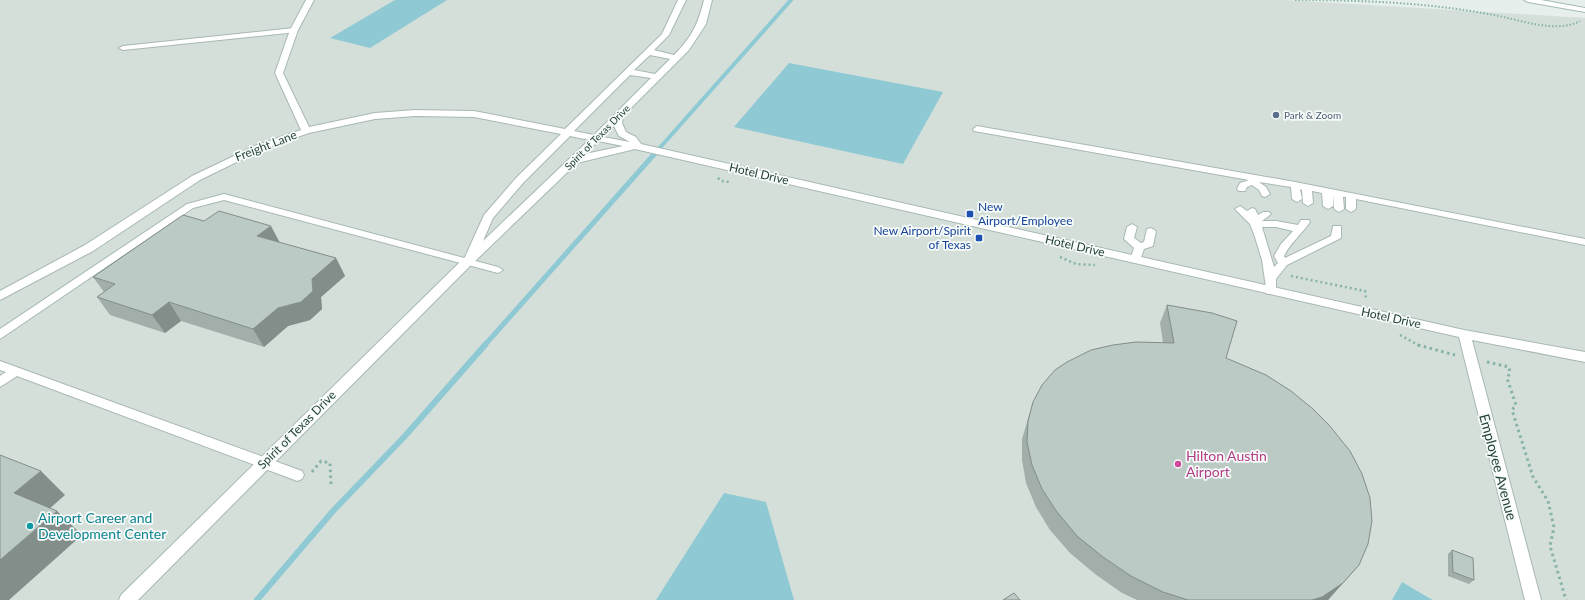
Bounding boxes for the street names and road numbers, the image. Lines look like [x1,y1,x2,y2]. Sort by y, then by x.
street label: Spirit of Texas Drive [562,102,632,172]
street label: Freight Lane [233,127,299,164]
street label: Hotel Drive [728,159,790,188]
street label: Hotel Drive [1044,231,1106,260]
street label: Hotel Drive [1360,304,1422,331]
street label: Spirit of Texas Drive [254,387,339,472]
street label: Employee Avenue [1476,412,1521,522]

